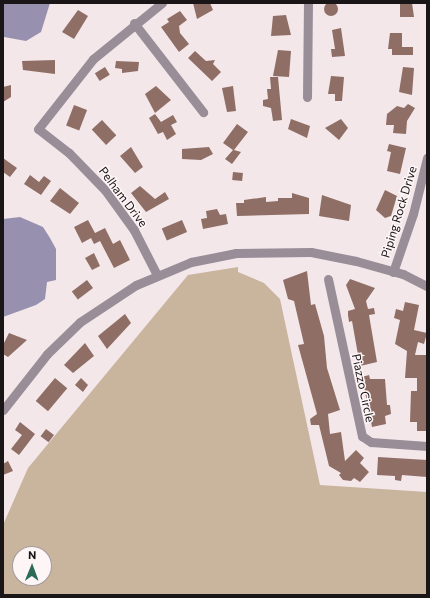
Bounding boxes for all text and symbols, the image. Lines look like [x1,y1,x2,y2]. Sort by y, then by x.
street label: Pelham Drive [96,164,150,230]
street label: Piping Rock Drive [378,164,420,260]
street label: Piazzo Circle [349,353,377,423]
north arrow [12,546,52,586]
text: N [28,548,36,561]

